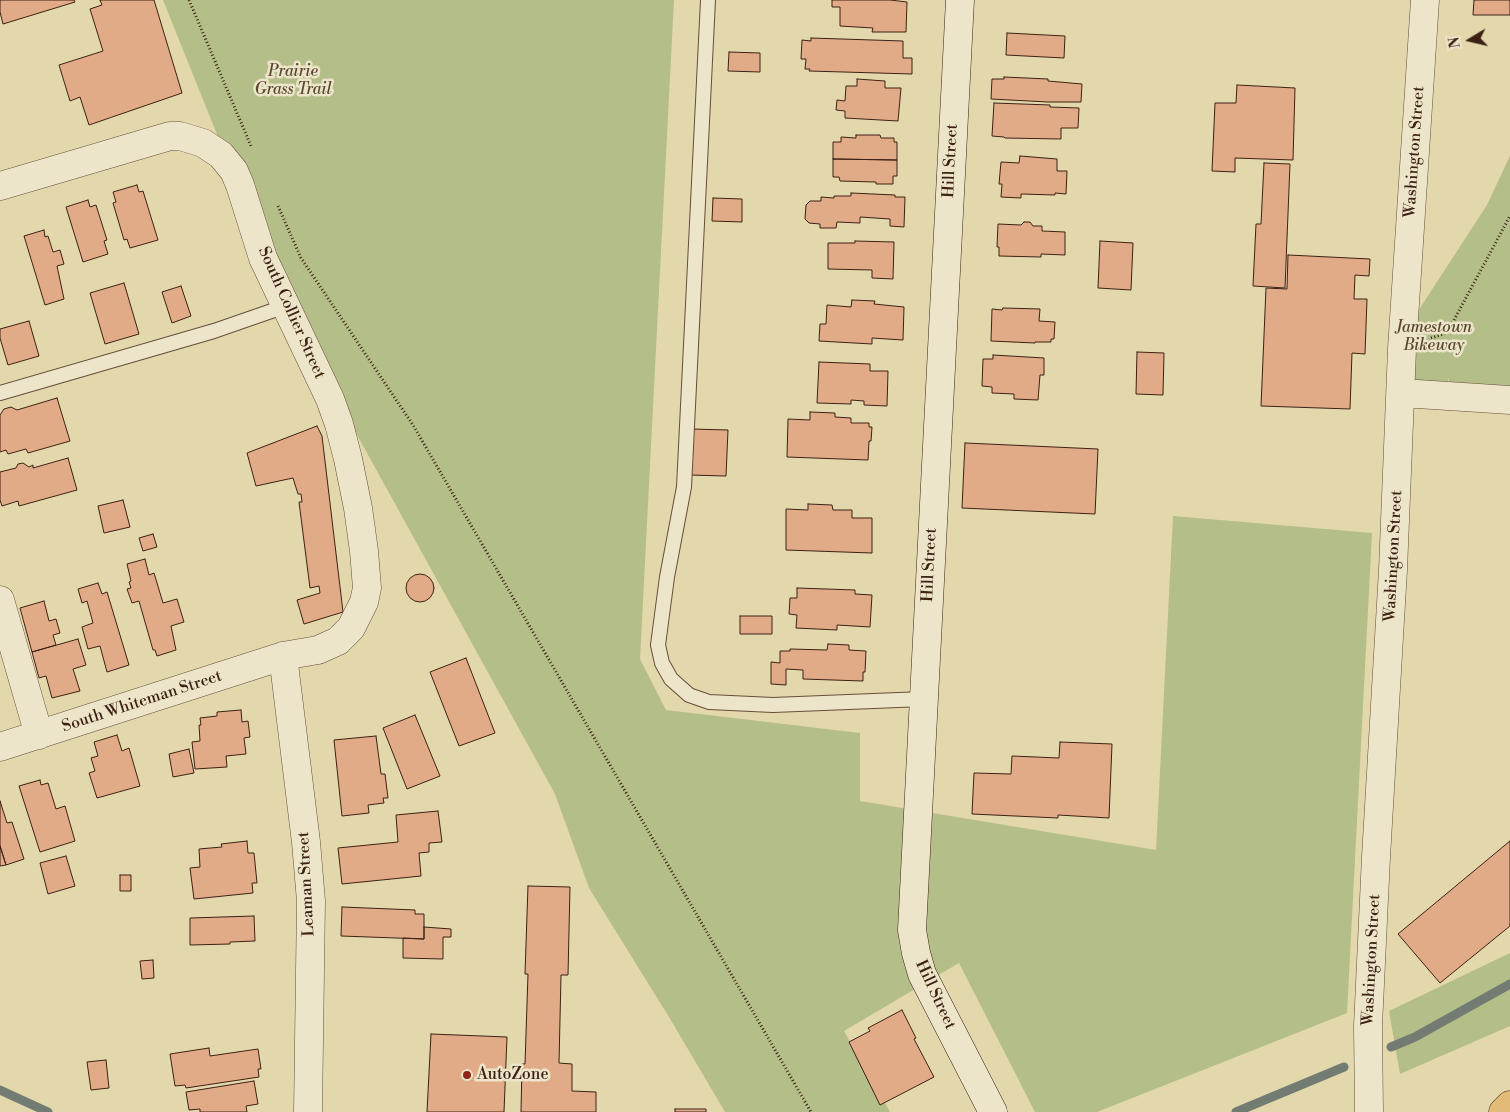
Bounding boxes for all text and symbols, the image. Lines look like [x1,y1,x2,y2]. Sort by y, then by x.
north arrow [1445,15,1495,65]
text: N [1445,35,1465,49]
park label: Prairie Grass Trail [254,62,332,100]
street label: Washington Street [1401,85,1429,219]
street label: Hill Street [939,123,963,199]
street label: South Collier Street [253,244,329,382]
park label: Jamestown Bikeway [1396,318,1472,356]
street label: Washington Street [1381,490,1407,622]
street label: Hill Street [918,527,942,603]
street label: South Whiteman Street [60,667,224,737]
street label: Leaman Street [295,831,319,937]
street label: Washington Street [1359,894,1385,1026]
street label: Hill Street [911,957,959,1033]
place label: AutoZone [477,1065,548,1085]
marker: AutoZone [461,1069,473,1081]

